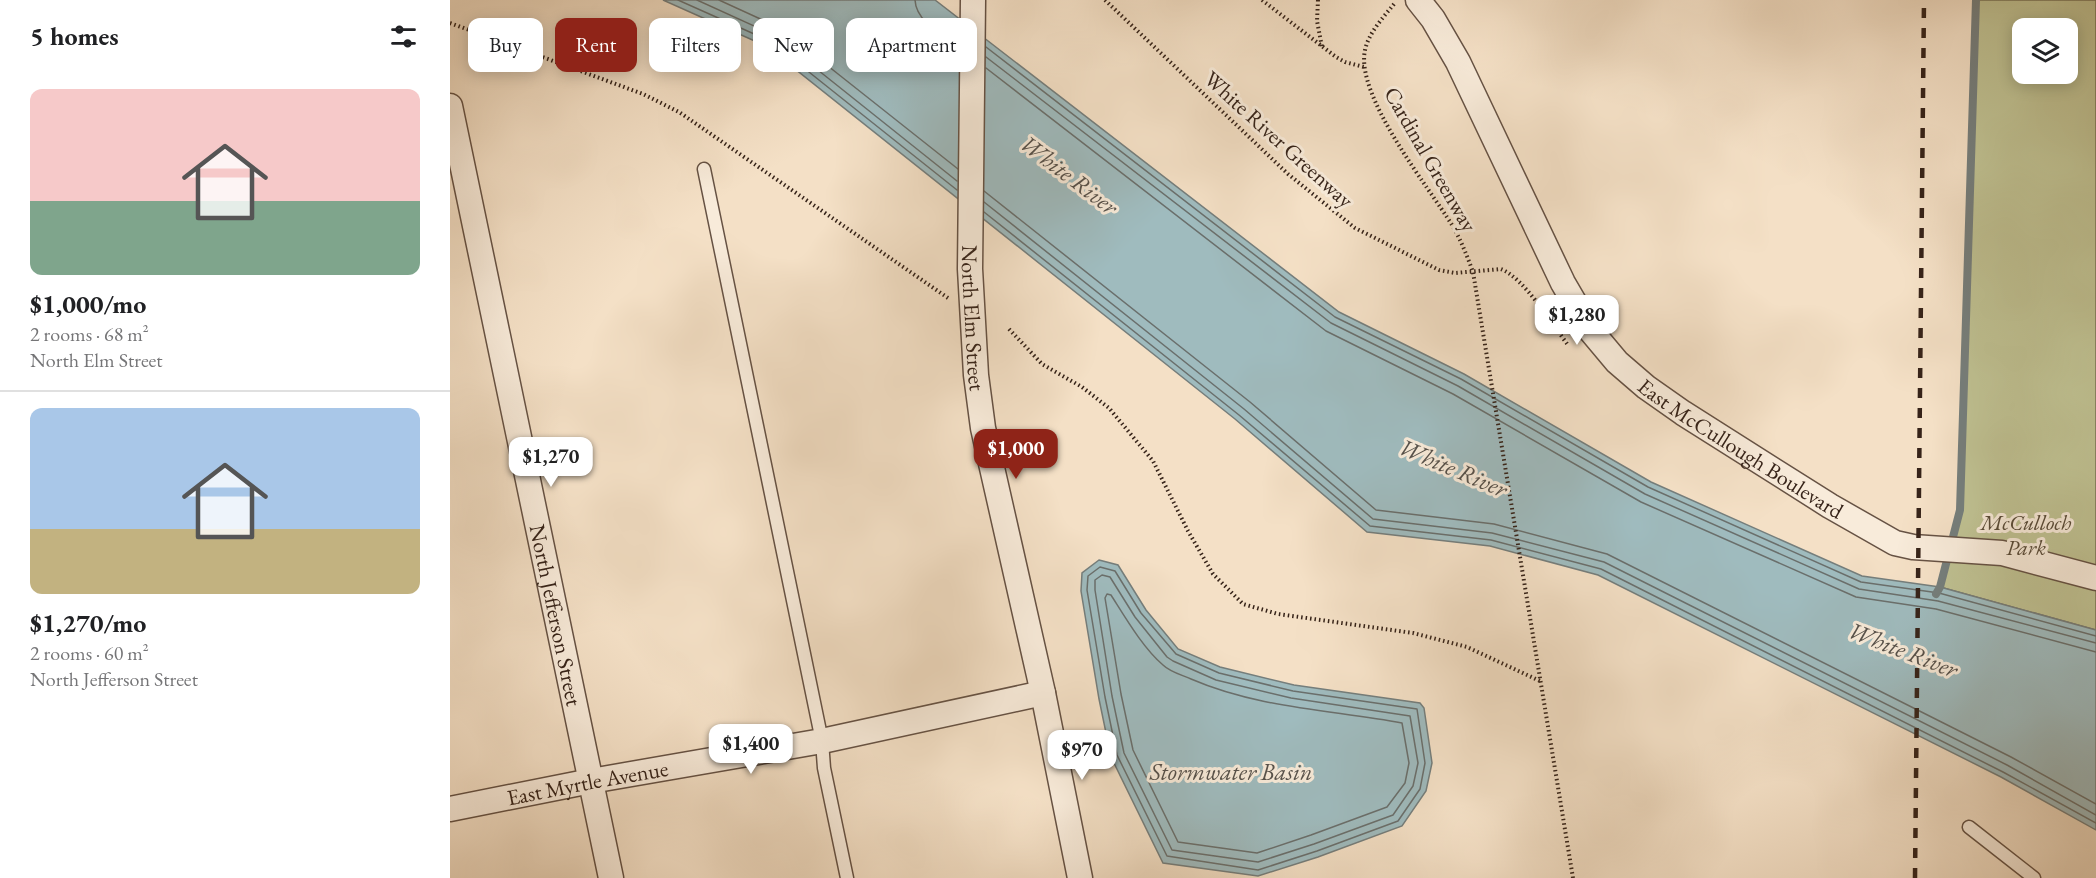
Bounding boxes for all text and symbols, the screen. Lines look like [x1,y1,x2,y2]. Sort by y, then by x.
chip: Buy [468,18,543,72]
chip: Rent [555,18,637,72]
chip: Filters [649,18,741,72]
chip: New [753,18,834,72]
chip: Apartment [846,18,977,72]
map controls [2012,18,2078,84]
button: layers [2012,18,2078,84]
text: 5 homes [30,19,119,53]
icon: filters [387,20,420,53]
street label: White River Greenway [1198,65,1360,214]
street label: Cardinal Greenway [1377,82,1484,237]
icon: home [171,128,279,236]
water label: White River [1014,128,1126,223]
street label: North Elm Street [955,245,992,393]
text: $1,000/mo [30,287,146,321]
pin: $1,280 [1528,295,1626,346]
text: $1,280 [1549,301,1605,327]
text: 2 rooms · 68 m² [30,321,149,347]
text: North Elm Street [30,347,163,373]
street label: East McCullough Boulevard [1631,372,1849,526]
pin: $1,000 [967,429,1065,480]
water label: White River [1394,431,1514,505]
text: $1,000 [988,435,1044,461]
pin: $1,270 [502,437,600,488]
text: $1,270 [523,443,579,469]
icon: home [171,447,279,555]
park label: McCulloch Park [1978,508,2072,562]
street label: North Jefferson Street [523,522,589,709]
text: $1,270/mo [30,606,146,640]
water label: White River [1844,614,1964,685]
text: 2 rooms · 60 m² [30,640,149,666]
text: North Jefferson Street [30,666,198,692]
pin: $1,400 [702,724,800,775]
text: $1,400 [723,730,779,756]
pin: $970 [1046,730,1118,781]
text: $970 [1062,736,1102,762]
street label: East Myrtle Avenue [504,754,671,812]
water label: Stormwater Basin [1149,756,1312,787]

